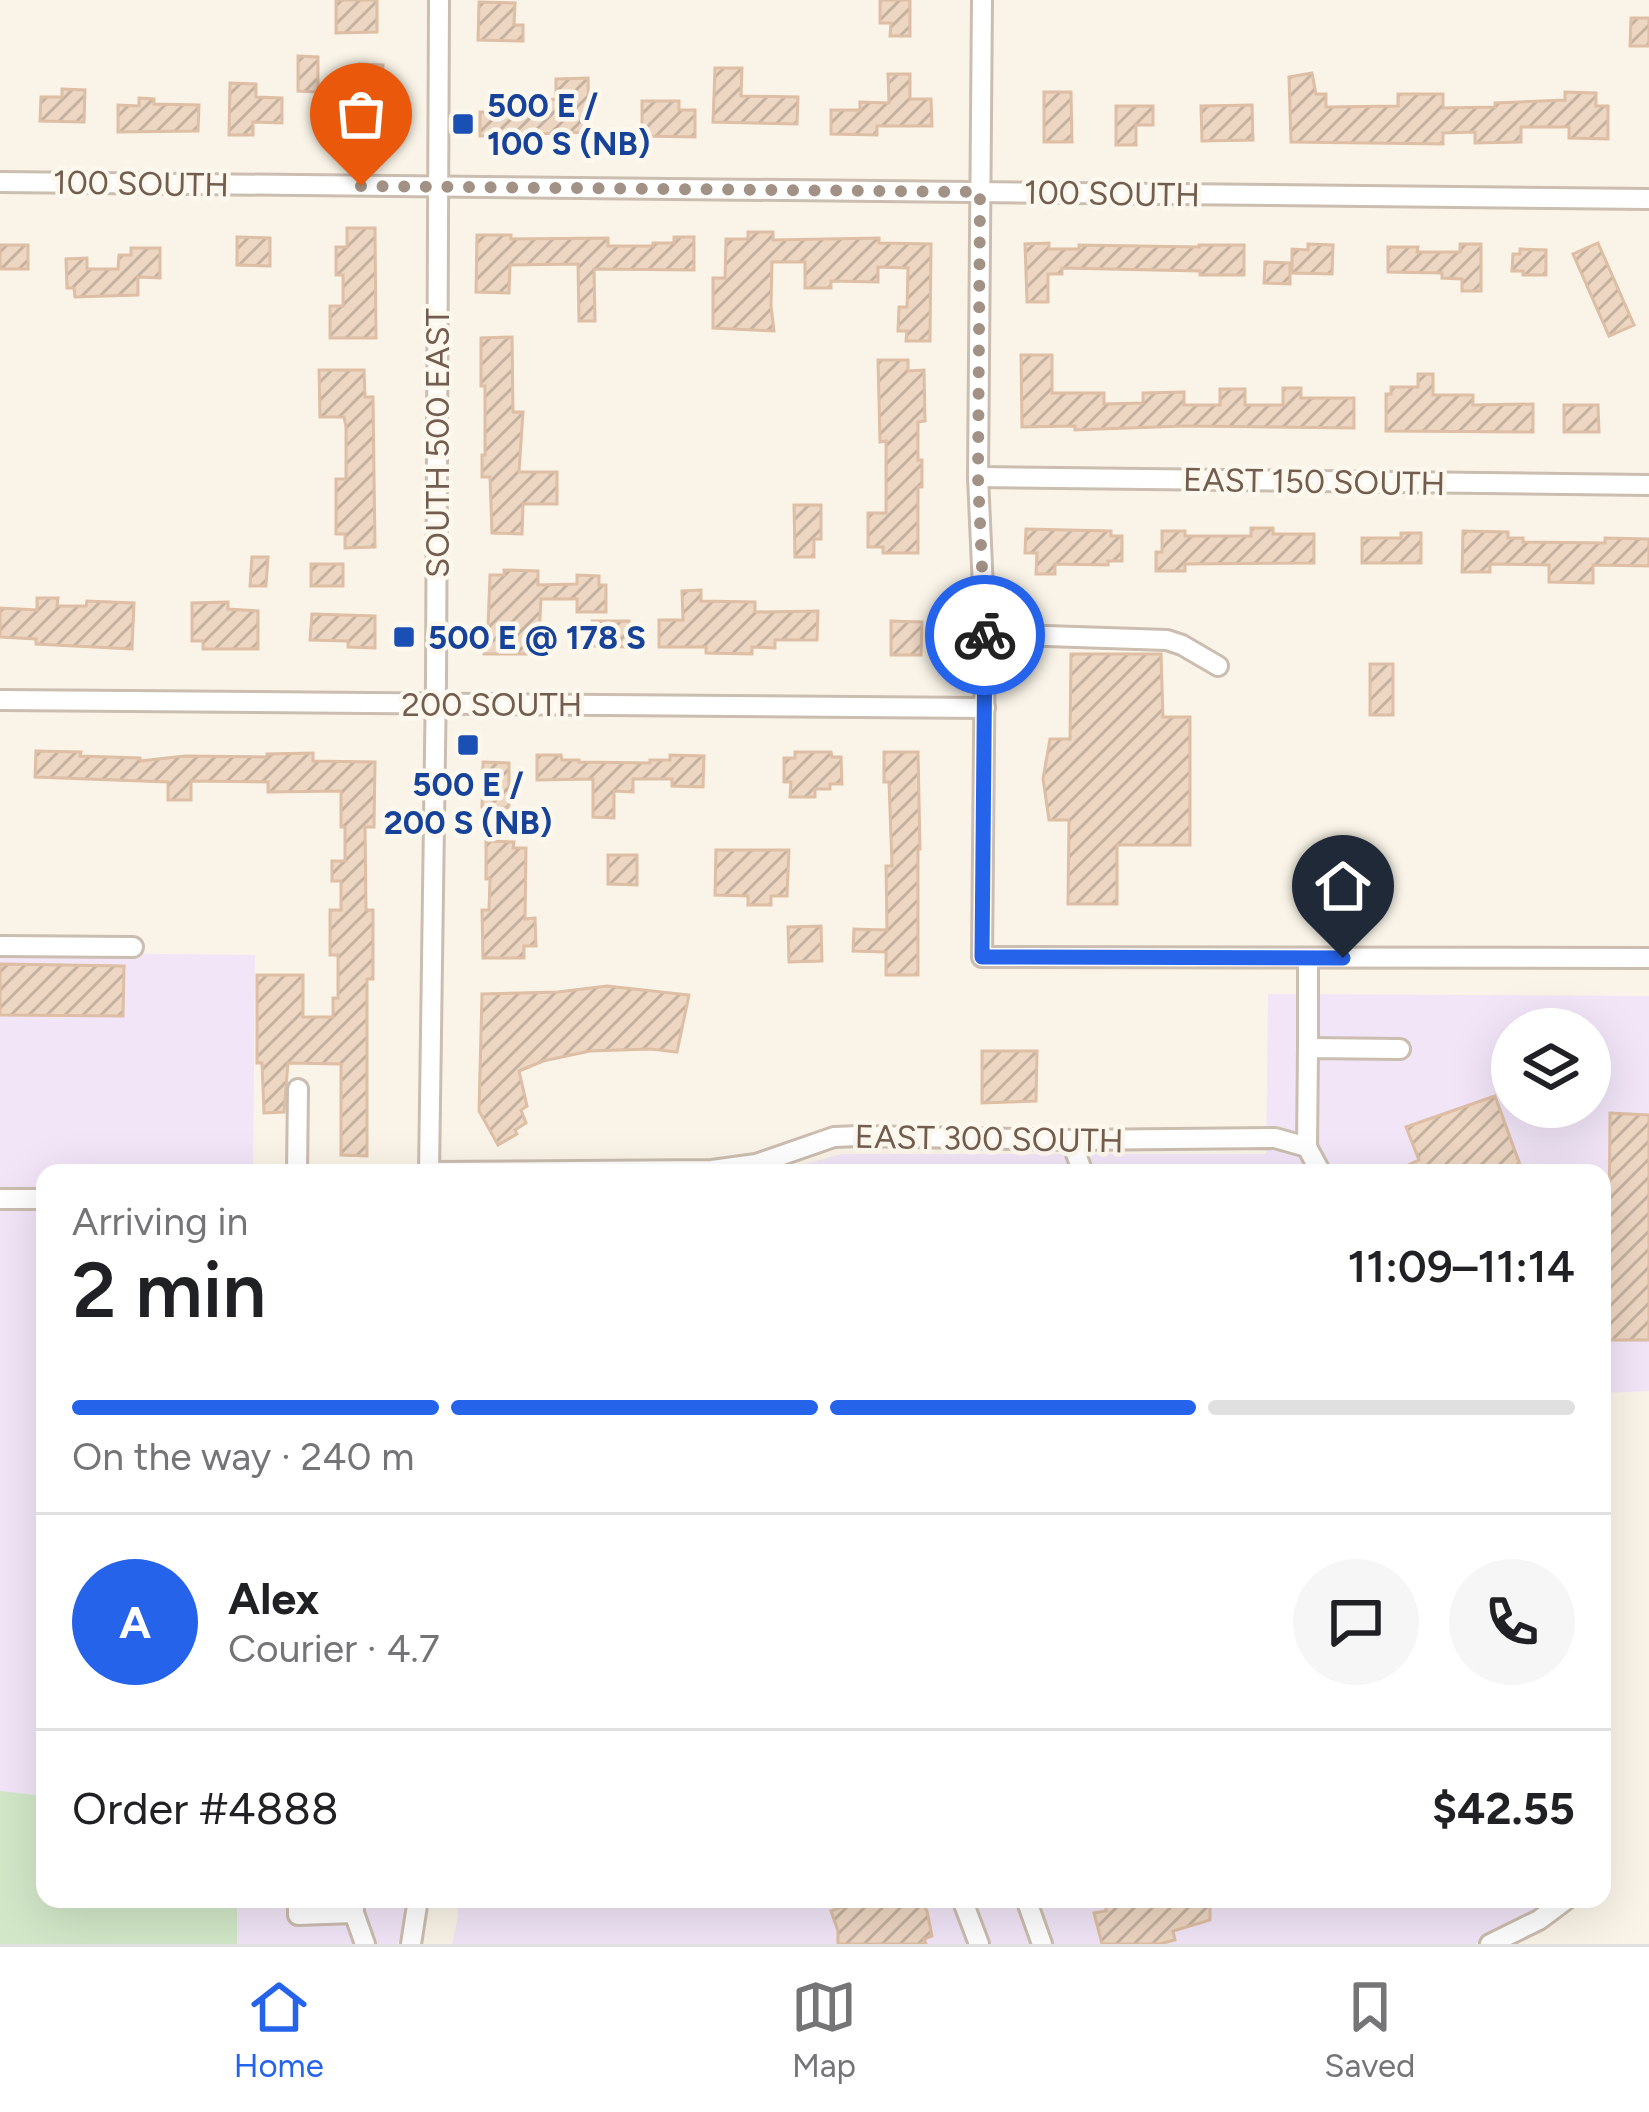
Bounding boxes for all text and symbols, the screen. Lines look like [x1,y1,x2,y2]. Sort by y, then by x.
pin [310,63,412,186]
icon: bag [328,81,394,147]
place label: 500 E / 100 S (NB) [487,86,650,163]
marker: 500 E / 100 S (NB) [450,111,476,137]
street label: 100 SOUTH [53,162,229,205]
street label: 100 SOUTH [1024,172,1200,215]
street label: SOUTH 500 EAST [418,308,457,578]
street label: EAST 150 SOUTH [1183,460,1445,503]
courier [925,575,1045,695]
icon: bike [952,602,1018,668]
place label: 500 E @ 178 S [428,618,646,657]
marker: 500 E @ 178 S [391,624,417,650]
street label: 200 SOUTH [402,685,582,724]
marker: 500 E / 200 S (NB) [455,732,481,758]
place label: 500 E / 200 S (NB) [384,765,552,842]
pin [1292,835,1394,958]
icon: home [1310,853,1376,919]
map controls [1491,1008,1611,1128]
button: layers [1491,1008,1611,1128]
street label: EAST 300 SOUTH [854,1117,1124,1160]
text: Arriving in [72,1198,248,1245]
text: 11:09–11:14 [1347,1239,1575,1293]
text: 2 min [72,1243,266,1337]
text: On the way · 240 m [72,1433,414,1480]
button: chat [1293,1559,1419,1685]
button: phone [1449,1559,1575,1685]
text: Alex [228,1571,319,1625]
text: A [119,1595,151,1649]
text: Courier · 4.7 [228,1625,440,1672]
text: Order #4888 [72,1781,339,1835]
text: $42.55 [1432,1781,1575,1835]
tab: Home [234,1974,324,2085]
tab: Map [791,1974,857,2085]
tab: Saved [1324,1974,1415,2085]

